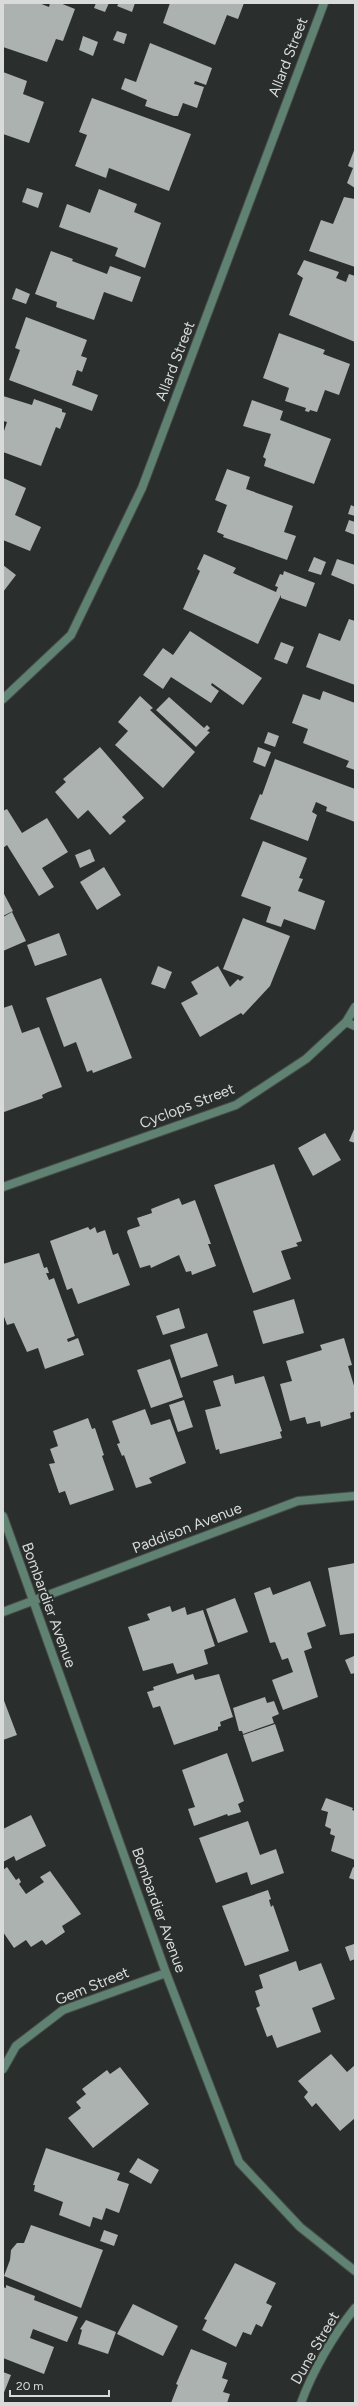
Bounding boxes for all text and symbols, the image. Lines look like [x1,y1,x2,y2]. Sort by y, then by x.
street label: Allard Street [265,14,312,99]
street label: Allard Street [152,318,199,403]
street label: Cyclops Street [137,1080,237,1132]
street label: Paddison Avenue [130,1499,244,1557]
street label: Bombardier Avenue [18,1540,80,1670]
street label: Bombardier Avenue [128,1845,190,1975]
street label: Gem Street [52,1963,132,2009]
street label: Dune Street [287,2308,343,2388]
scale bar [10,2372,109,2398]
text: 20 m [16,2379,44,2393]

